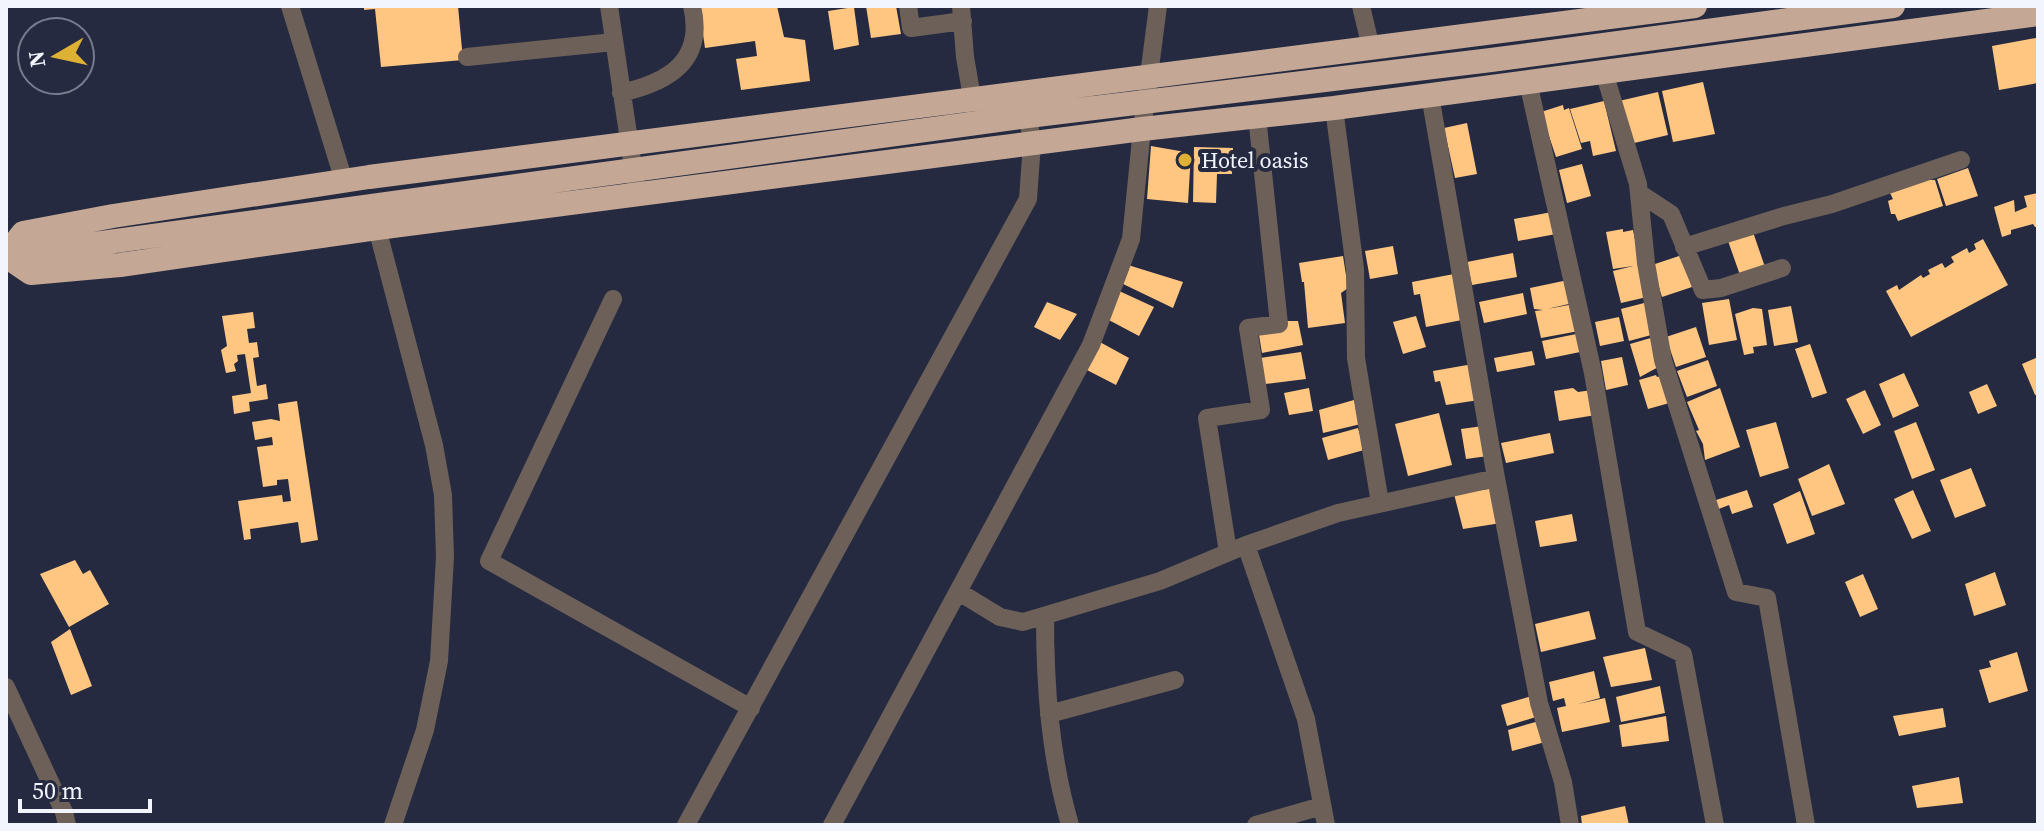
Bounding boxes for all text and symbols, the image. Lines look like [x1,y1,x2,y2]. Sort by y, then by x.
north arrow [16,16,96,96]
text: N [20,49,52,69]
place label: Hotel oasis [1201,145,1309,175]
marker: Hotel oasis [1176,151,1194,169]
scale bar [20,763,150,813]
text: 50 m [32,774,83,807]

